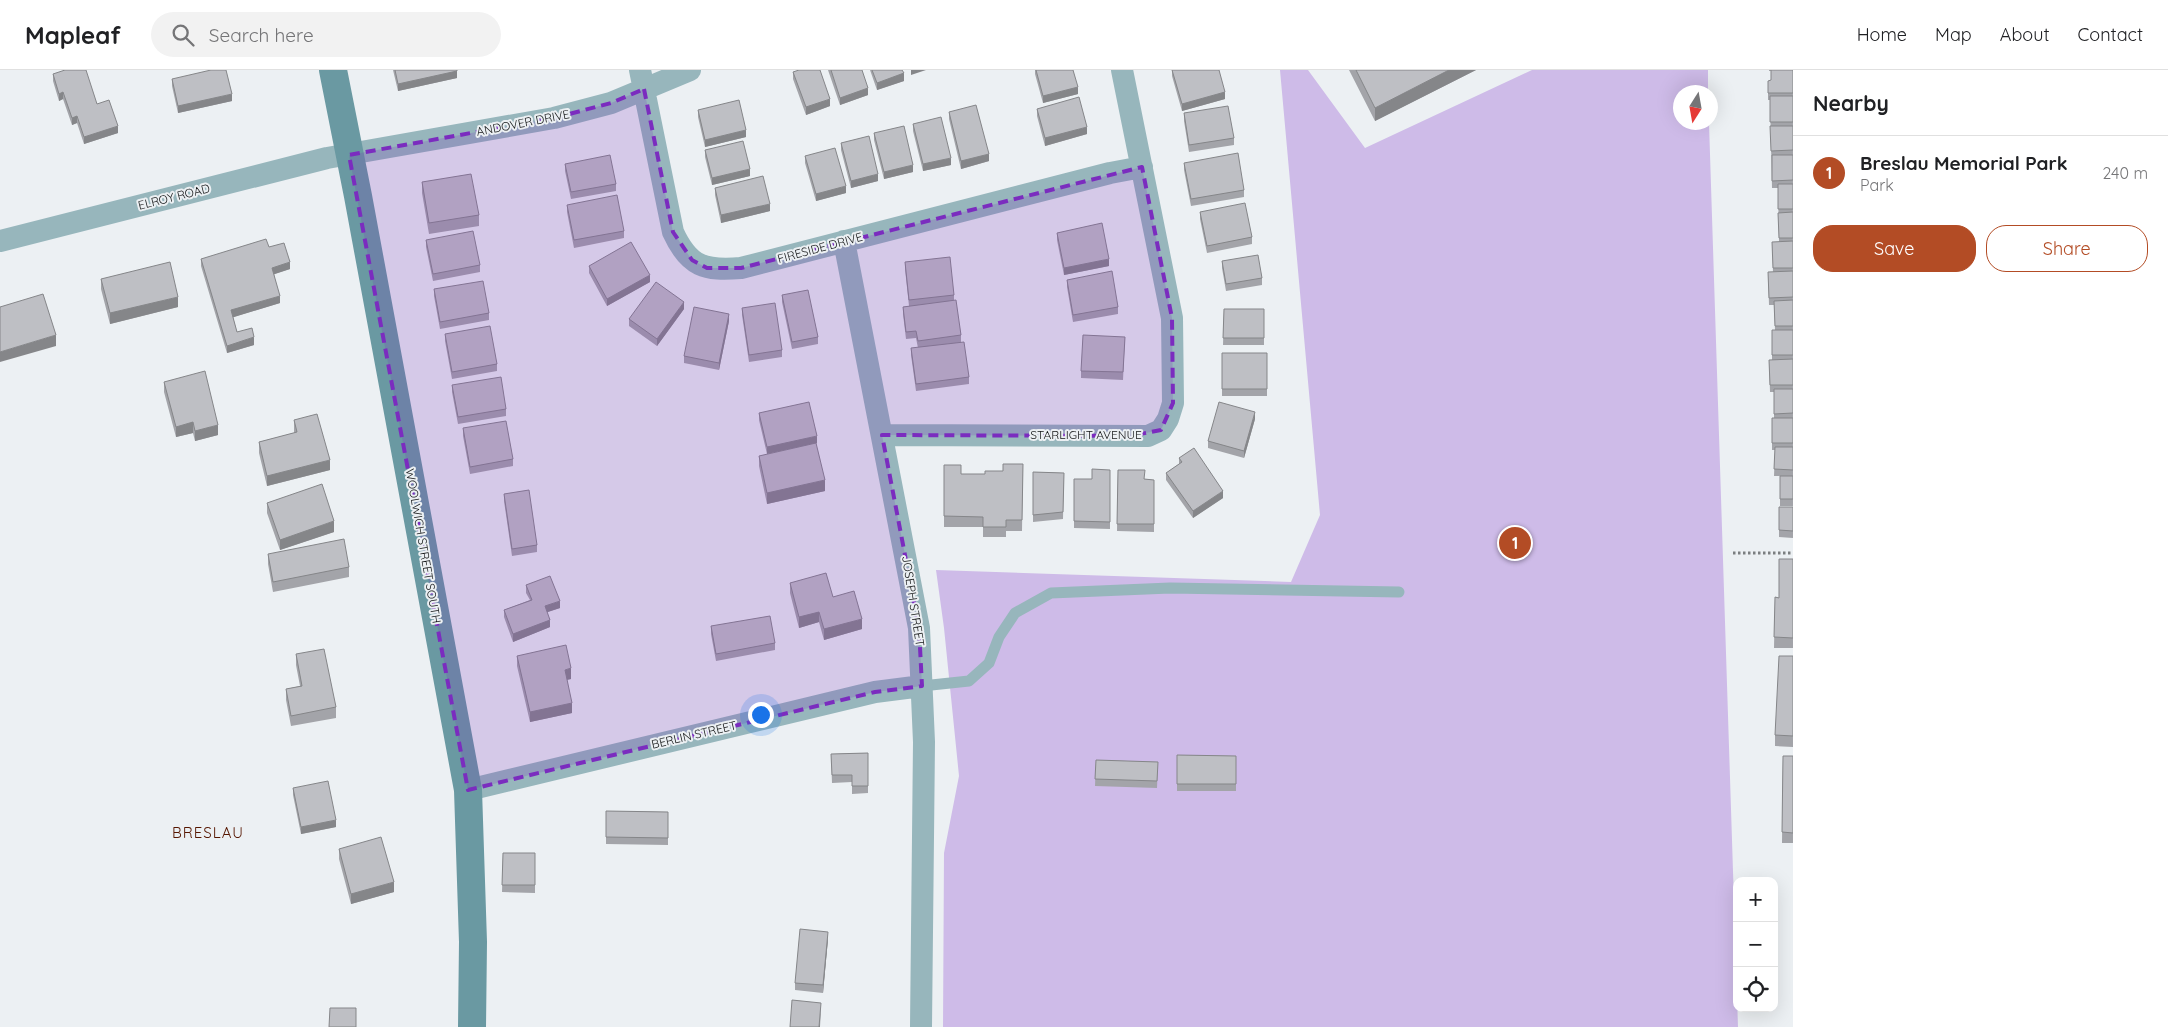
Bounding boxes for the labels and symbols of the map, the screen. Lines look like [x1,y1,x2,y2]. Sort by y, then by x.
north arrow [1673,85,1718,130]
street label: ANDOVER DRIVE [475,106,571,139]
street label: ELROY ROAD [136,180,212,213]
street label: FIRESIDE DRIVE [776,229,864,266]
street label: STARLIGHT AVENUE [1030,427,1142,442]
street label: WOOLWICH STREET SOUTH [402,467,444,624]
pin: 1 [1499,524,1531,562]
street label: JOSEPH STREET [899,555,928,647]
your location [748,702,774,728]
street label: BERLIN STREET [650,717,738,752]
district label: BRESLAU [172,823,244,842]

